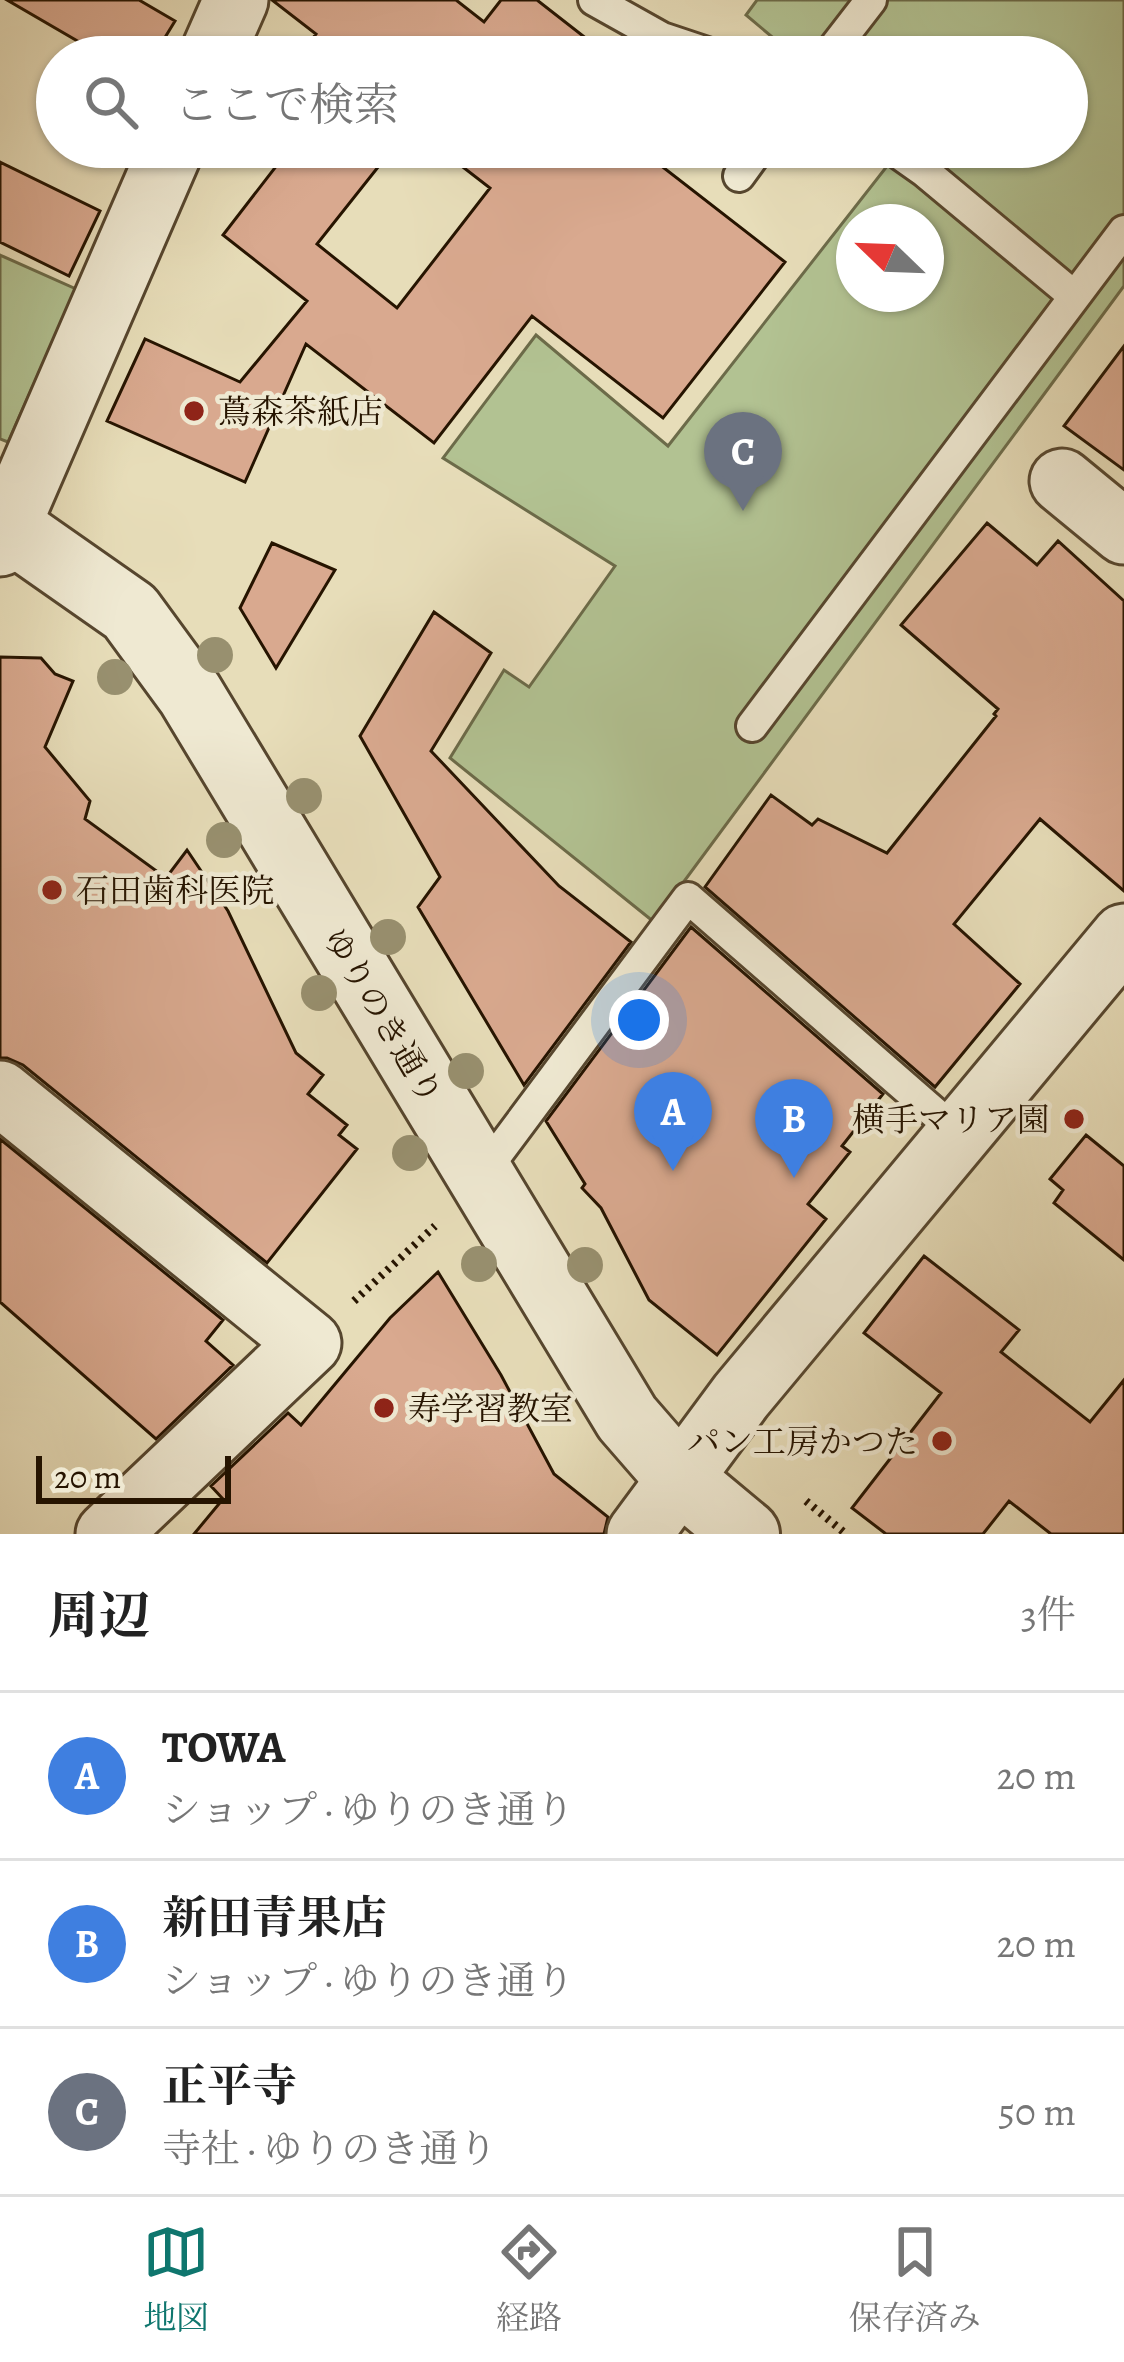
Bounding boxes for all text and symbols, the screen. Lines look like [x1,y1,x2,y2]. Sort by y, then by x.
search box [36,36,1088,168]
icon: search [78,69,144,135]
text: ここで検索 [174,74,399,136]
north arrow [836,204,944,312]
place label: 蔦森茶紙店 [218,389,383,434]
marker: 蔦森茶紙店 [181,398,207,424]
pin: C [704,412,782,511]
place label: 石田歯科医院 [76,868,274,913]
marker: 石田歯科医院 [39,877,65,903]
street label: ゆりのき通り [313,920,453,1112]
your location [609,990,669,1050]
pin: A [634,1072,712,1171]
pin: B [755,1079,833,1178]
place label: 横手マリア園 [852,1097,1050,1142]
marker: 横手マリア園 [1061,1106,1087,1132]
place label: 寿学習教室 [408,1386,573,1431]
marker: 寿学習教室 [371,1395,397,1421]
place label: パン工房かつた [687,1419,918,1464]
marker: パン工房かつた [929,1428,955,1454]
scale bar [36,1450,231,1503]
text: 20 m [54,1454,121,1499]
text: 周辺 [48,1581,150,1651]
text: 3件 [1021,1588,1076,1641]
text: TOWA [162,1716,285,1778]
text: A [75,1749,99,1802]
text: 20 m [997,1749,1076,1802]
text: ショップ · ゆりのき通り [162,1783,574,1836]
text: 新田青果店 [162,1887,387,1949]
text: B [75,1917,99,1970]
text: 20 m [997,1917,1076,1970]
text: ショップ · ゆりのき通り [162,1954,574,2007]
text: 正平寺 [162,2055,297,2117]
text: C [75,2085,99,2138]
text: 50 m [998,2085,1076,2138]
text: 寺社 · ゆりのき通り [162,2122,497,2175]
tab: 地図 [143,2219,209,2340]
tab: 経路 [496,2219,562,2340]
tab: 保存済み [849,2219,981,2340]

